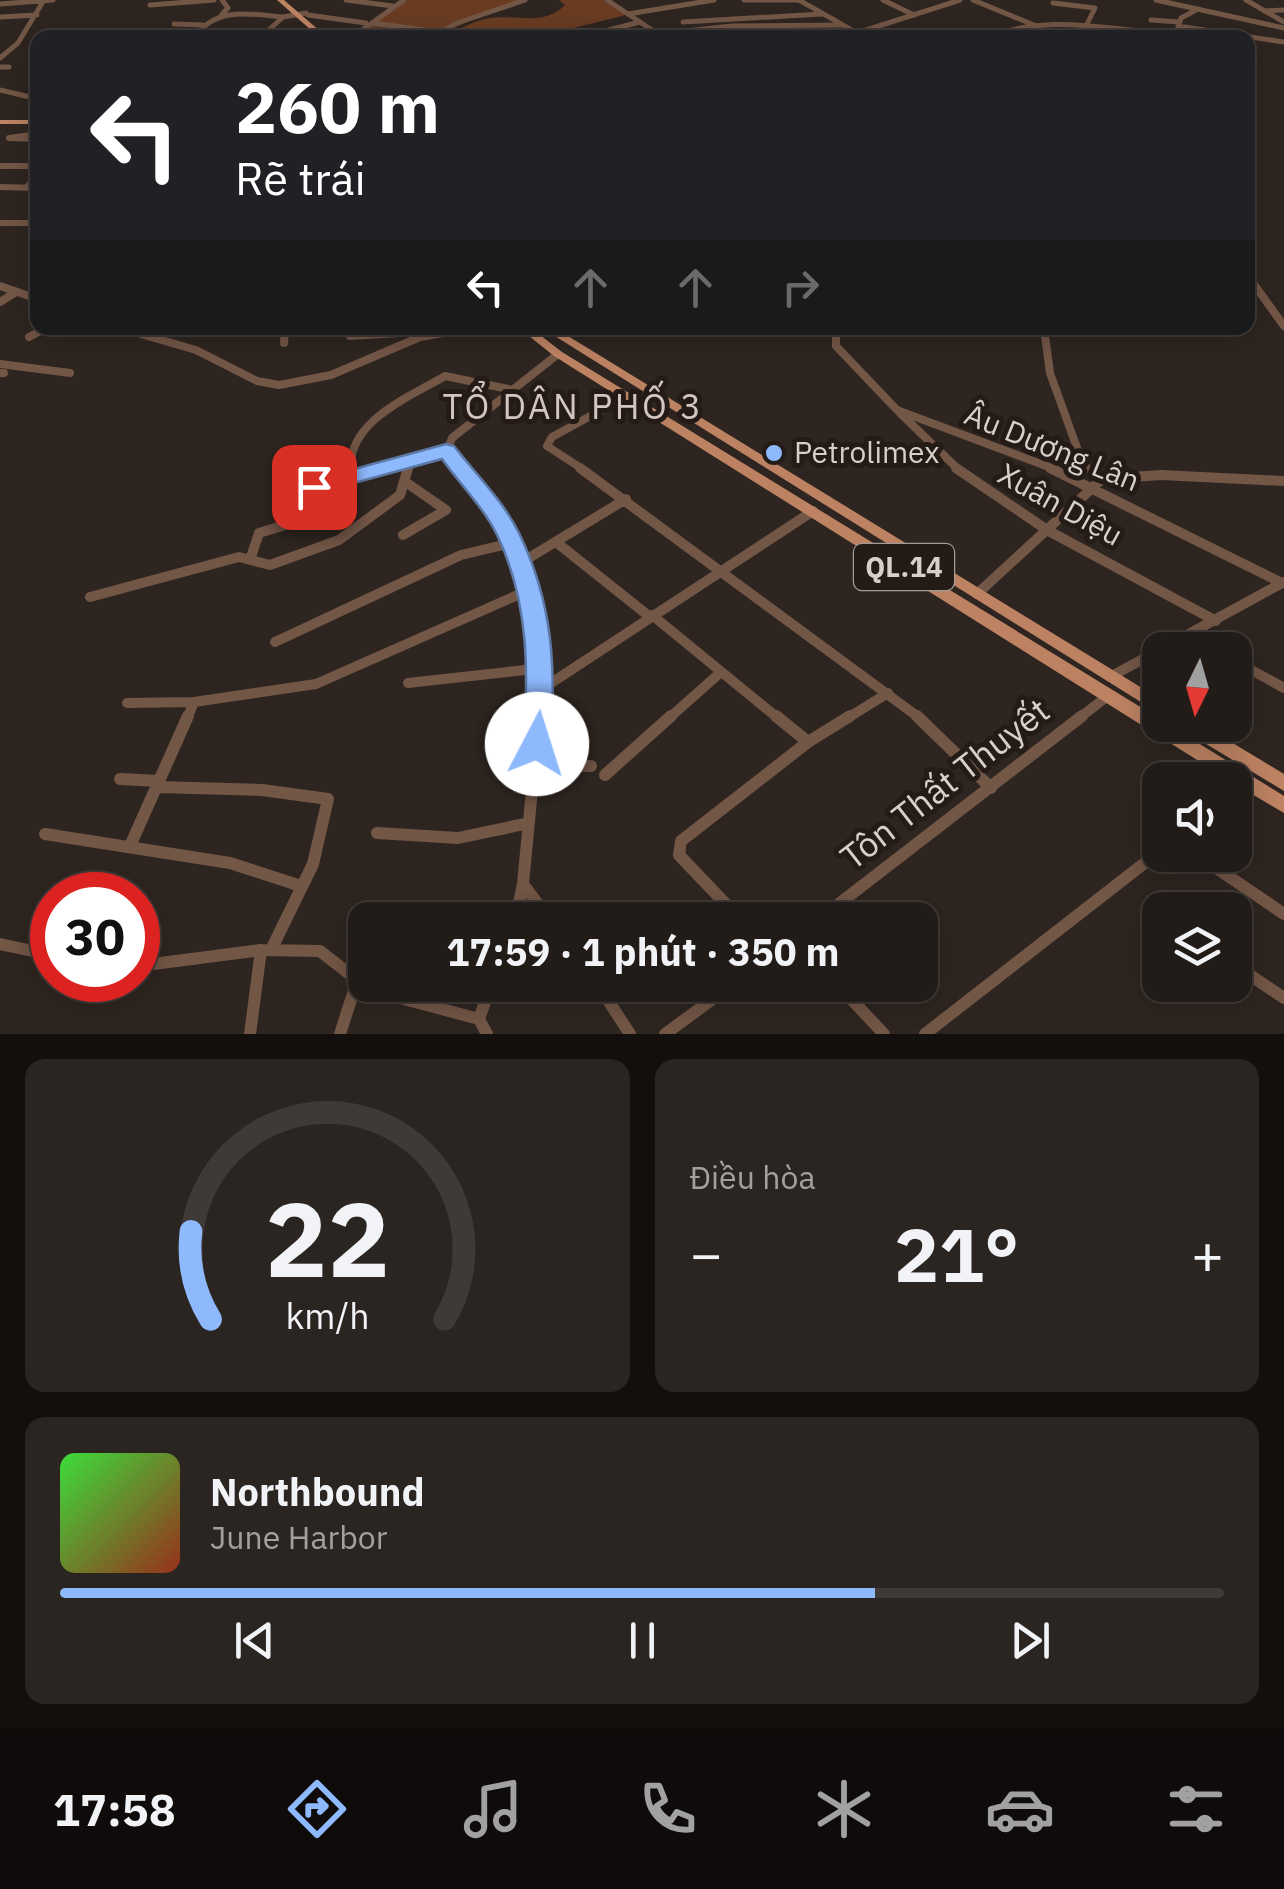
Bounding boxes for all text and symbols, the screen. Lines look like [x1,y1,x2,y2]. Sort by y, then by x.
text: 260 m [235,61,440,152]
icon: left [70,70,200,200]
text: Rẽ trái [235,149,366,207]
icon: left [458,260,513,315]
icon: ahead [563,260,618,315]
icon: ahead [668,260,723,315]
icon: right [773,260,828,315]
district label: TỔ DÂN PHỐ 3 [443,380,703,429]
street label: Âu Dương Lân [959,394,1146,499]
place label: Petrolimex [794,432,939,471]
marker: Petrolimex [763,442,785,464]
pin [272,445,357,530]
street label: Xuân Diệu [992,454,1130,554]
icon: arrive [287,460,342,515]
road number: QL.14 [854,544,954,590]
north arrow [1142,632,1252,742]
map controls [1142,632,1252,1002]
street label: Tôn Thất Thuyết [830,687,1058,879]
position arrow [485,692,589,796]
button: sound [1142,762,1252,872]
speed limit sign: 30 [30,872,160,1002]
button: layers [1142,892,1252,1002]
text: 17:59 · 1 phút · 350 m [447,927,839,976]
text: Điều hòa [690,1156,816,1198]
text: 22 [265,1170,390,1306]
text: 21° [894,1205,1019,1303]
text: − [690,1218,723,1289]
text: + [1191,1218,1224,1289]
text: km/h [285,1292,369,1339]
text: Northbound [210,1467,425,1516]
text: June Harbor [210,1516,387,1558]
icon: previous [227,1613,282,1668]
icon: pause [615,1613,670,1668]
icon: next [1003,1613,1058,1668]
icon: directions [282,1774,352,1844]
icon: music [458,1774,528,1844]
icon: phone [633,1774,703,1844]
icon: climate [809,1774,879,1844]
icon: car [985,1774,1055,1844]
icon: filters [1161,1774,1231,1844]
text: 17:58 [53,1780,176,1838]

